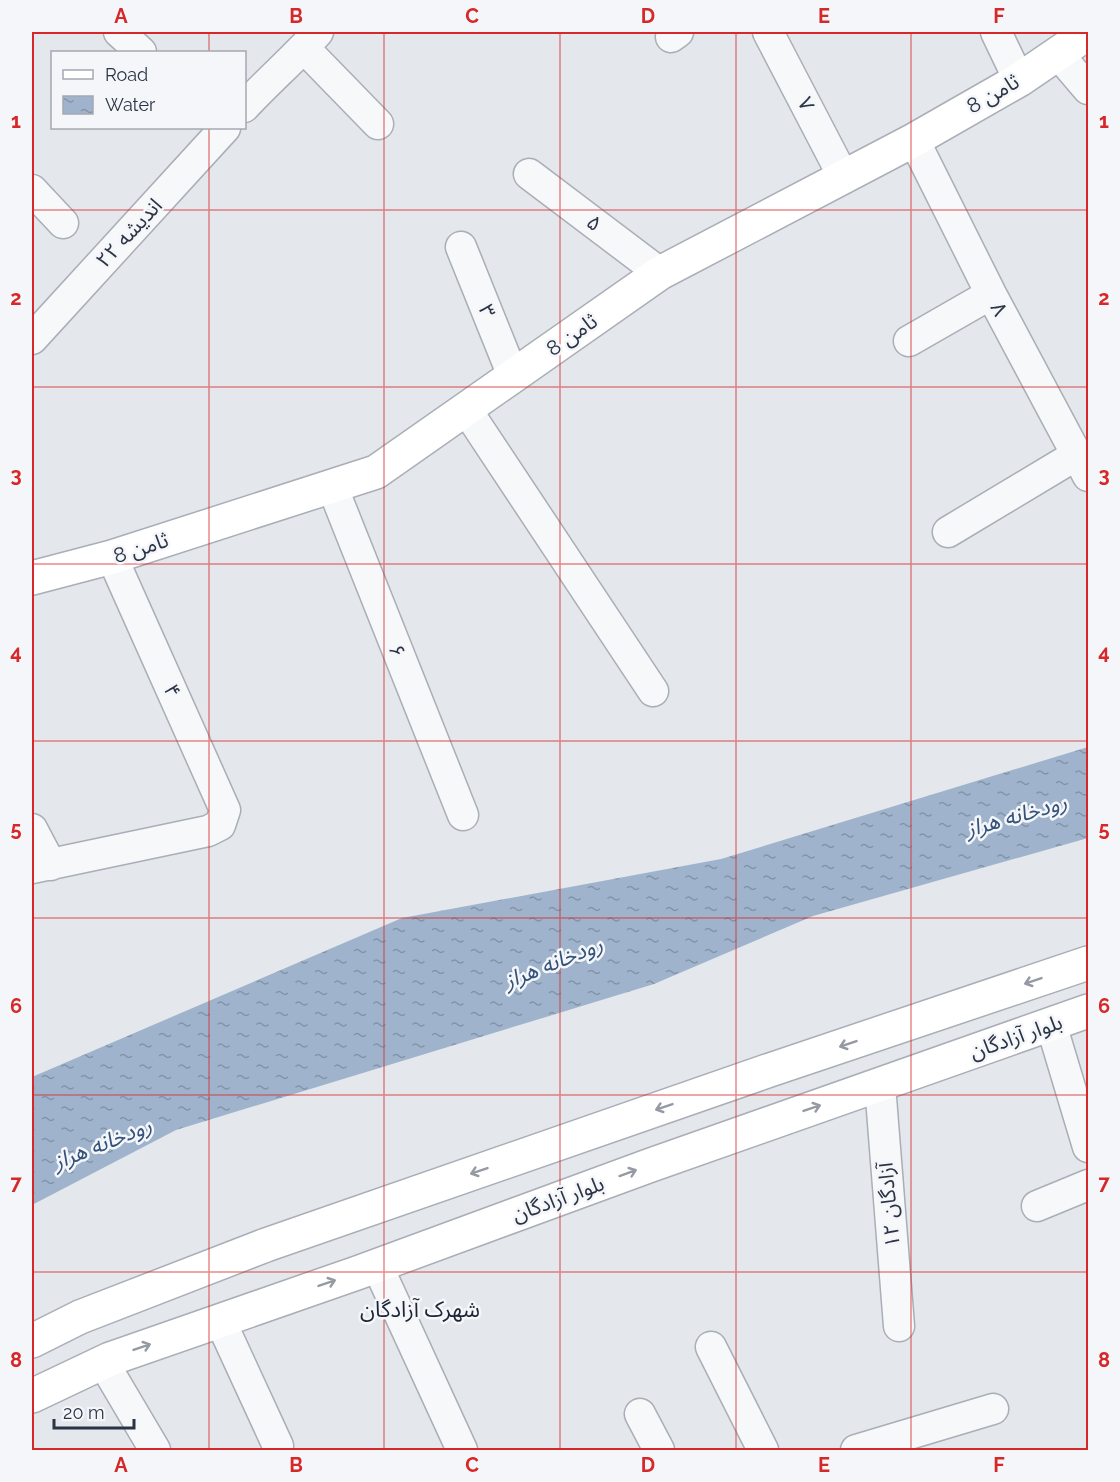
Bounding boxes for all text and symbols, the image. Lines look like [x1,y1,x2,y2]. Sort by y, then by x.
text: A [114,4,128,28]
text: B [289,4,303,28]
text: C [465,4,479,28]
text: D [641,4,655,28]
text: E [818,4,830,28]
text: F [993,4,1005,28]
legend [51,51,246,129]
text: Road [105,64,148,85]
street label: ثامن 8 [962,69,1023,119]
street label: ۷ [793,93,820,115]
text: Water [105,94,156,115]
text: 1 [11,109,21,133]
text: 1 [1099,109,1109,133]
street label: اندیشه ۲۲ [90,193,167,272]
street label: ۵ [582,209,607,236]
text: 2 [10,286,22,310]
text: 2 [1098,286,1110,310]
street label: ۸ [986,298,1013,320]
street label: ۳ [474,301,501,321]
street label: ثامن 8 [541,308,602,361]
text: 3 [10,463,22,487]
text: 3 [1098,463,1110,487]
street label: ثامن 8 [110,527,172,568]
text: 4 [10,640,22,664]
text: 4 [1098,640,1110,664]
street label: ۶ [384,641,411,661]
street label: ۴ [159,680,186,701]
water label: رودخانه هراز [961,788,1070,843]
text: 5 [10,817,22,841]
text: 5 [1098,817,1110,841]
water label: رودخانه هراز [498,930,606,995]
one-way arrow [1024,977,1043,988]
text: 6 [10,994,22,1018]
text: 6 [1098,994,1110,1018]
street label: بلوار آزادگان [966,1009,1065,1064]
one-way arrow [839,1039,858,1050]
one-way arrow [655,1102,674,1113]
one-way arrow [802,1102,821,1113]
water label: رودخانه هراز [47,1111,155,1176]
street label: آزادگان ۱۲ [872,1160,905,1249]
one-way arrow [471,1166,489,1177]
one-way arrow [618,1167,637,1178]
street label: بلوار آزادگان [508,1170,607,1227]
text: 7 [10,1171,22,1195]
text: 7 [1098,1171,1110,1195]
one-way arrow [317,1277,336,1288]
district label: شهرک آزادگان [360,1296,480,1323]
one-way arrow [133,1341,151,1352]
text: 8 [10,1348,22,1372]
text: 8 [1098,1348,1110,1372]
scale bar [54,1392,134,1430]
text: 20 m [63,1402,105,1423]
text: A [114,1453,128,1477]
text: B [289,1453,303,1477]
text: C [465,1453,479,1477]
text: D [641,1453,655,1477]
text: E [818,1453,830,1477]
text: F [993,1453,1005,1477]

